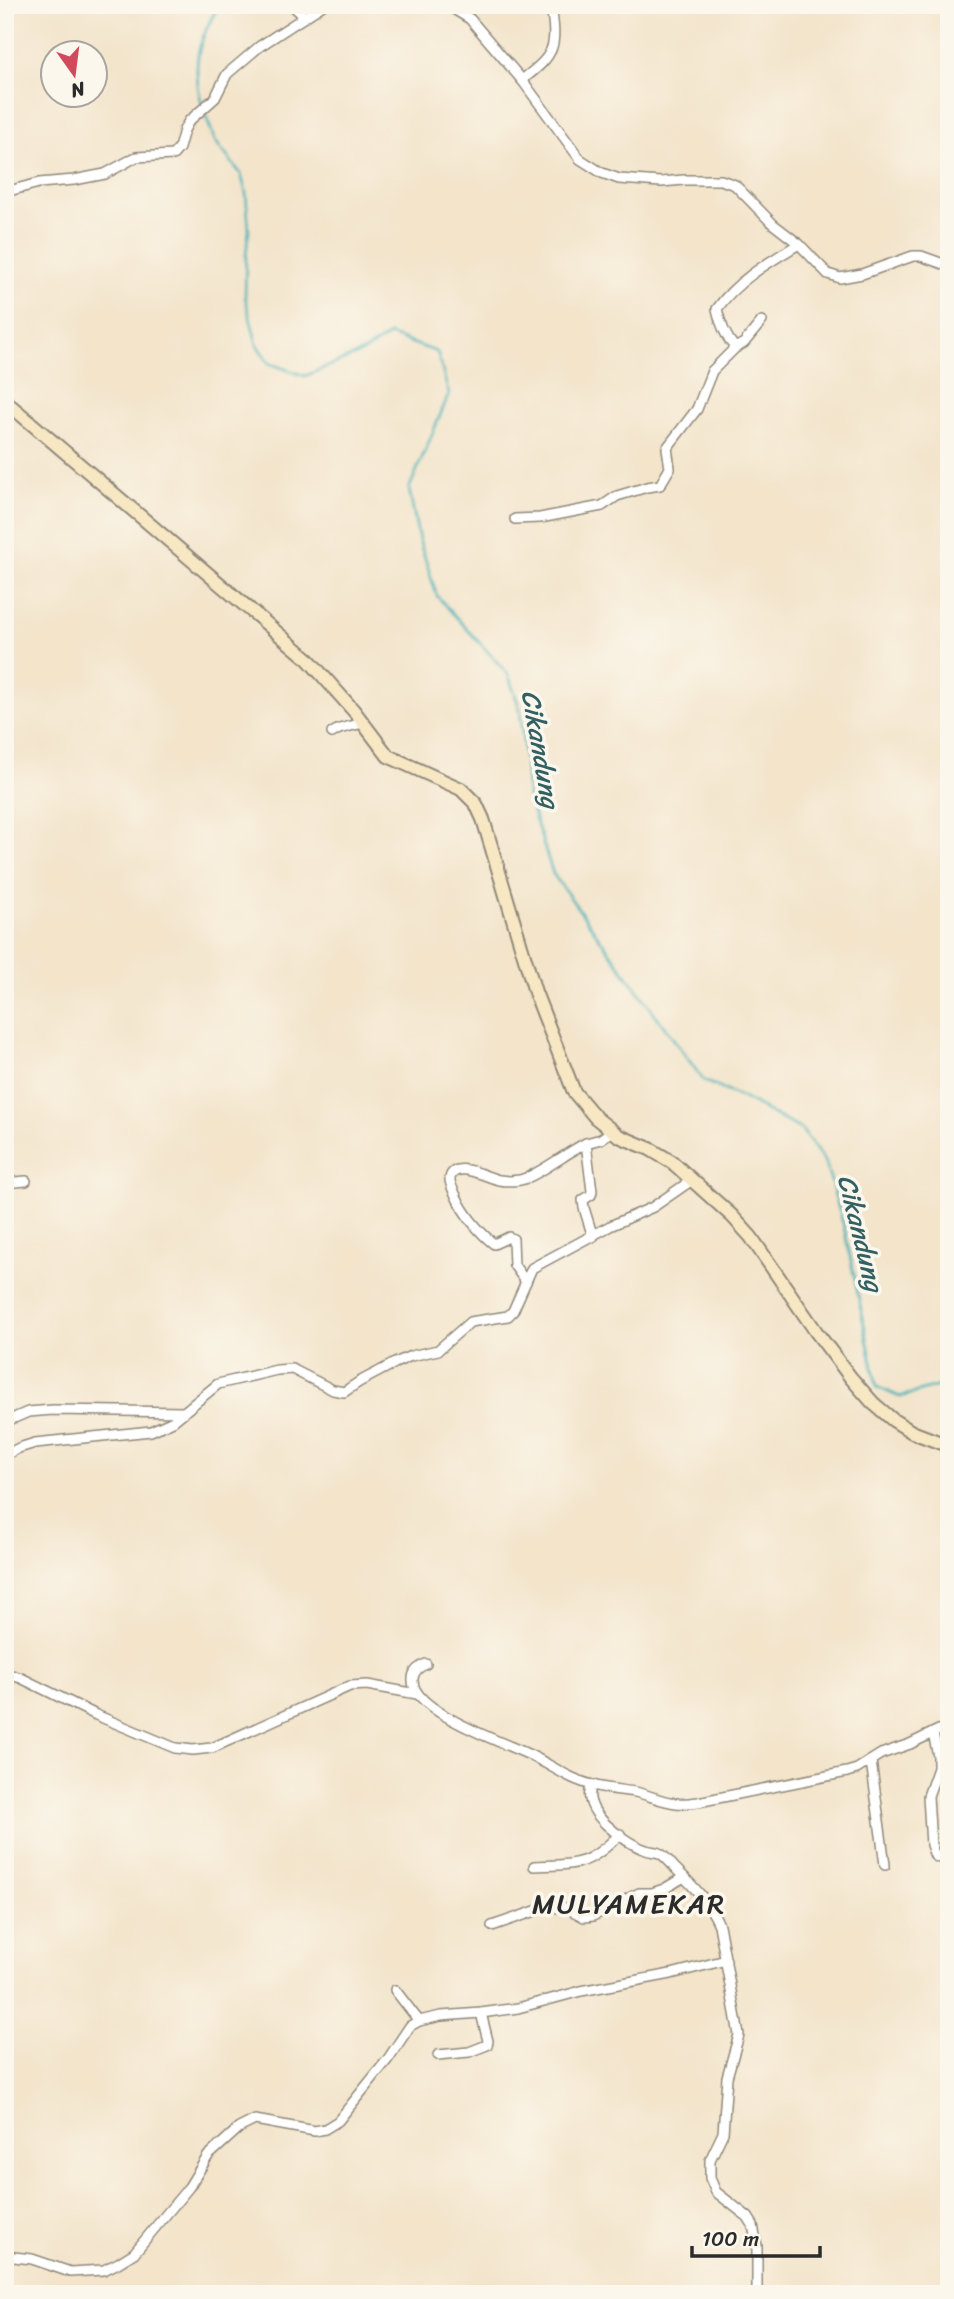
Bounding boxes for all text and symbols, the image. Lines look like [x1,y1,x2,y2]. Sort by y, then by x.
north arrow [38,38,108,108]
text: N [67,72,89,108]
water label: Cikandung [508,686,574,814]
water label: Cikandung [824,1170,898,1299]
district label: MULYAMEKAR [532,1879,726,1928]
scale bar [692,2215,819,2259]
text: 100 m [702,2220,759,2258]

